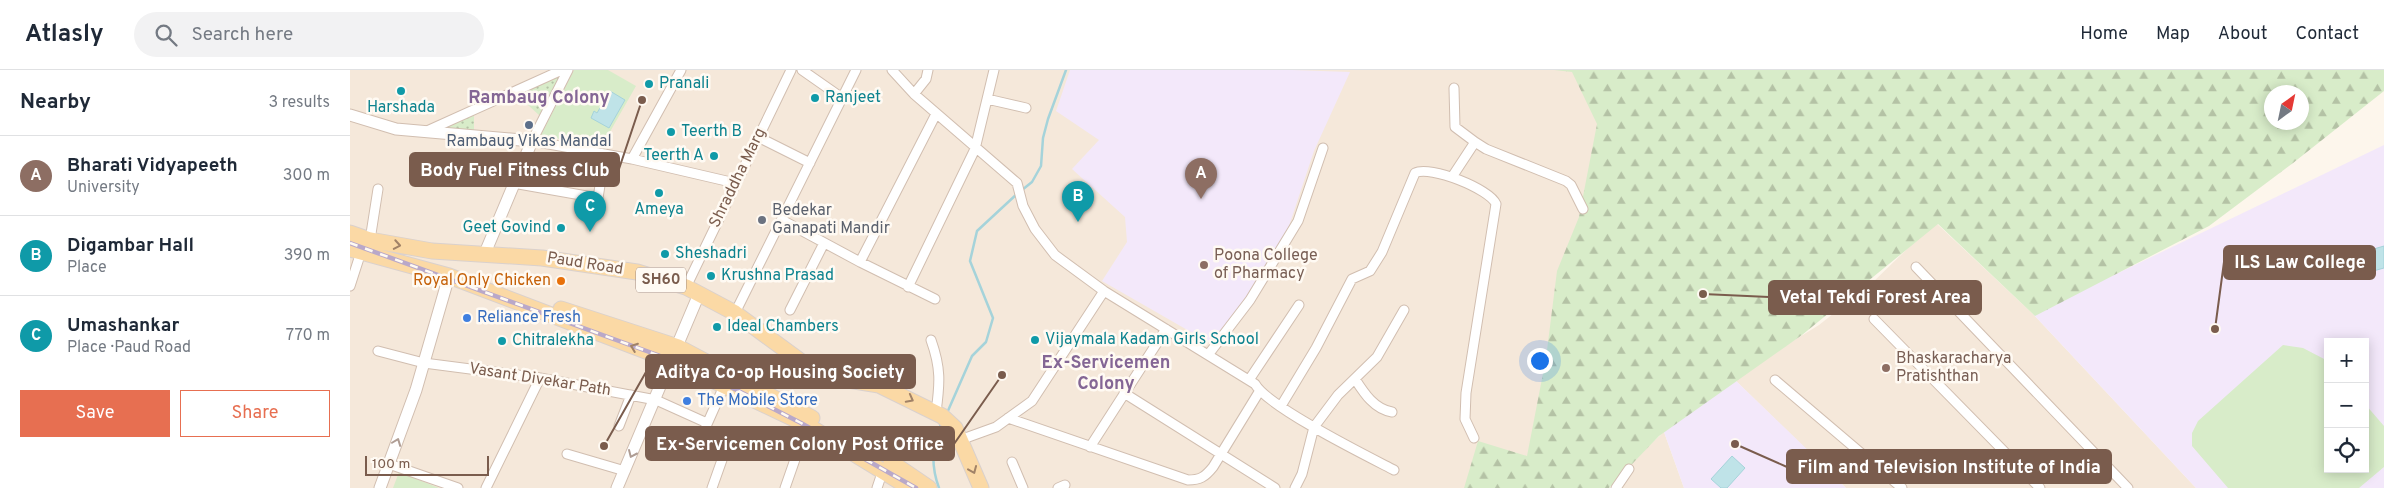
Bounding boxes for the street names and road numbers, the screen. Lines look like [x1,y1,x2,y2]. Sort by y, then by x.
street label: Shraddha Marg [705,125,771,231]
street label: Paud Road [545,248,625,280]
road number: SH60 [636,268,686,292]
street label: Vasant Divekar Path [468,359,612,401]

